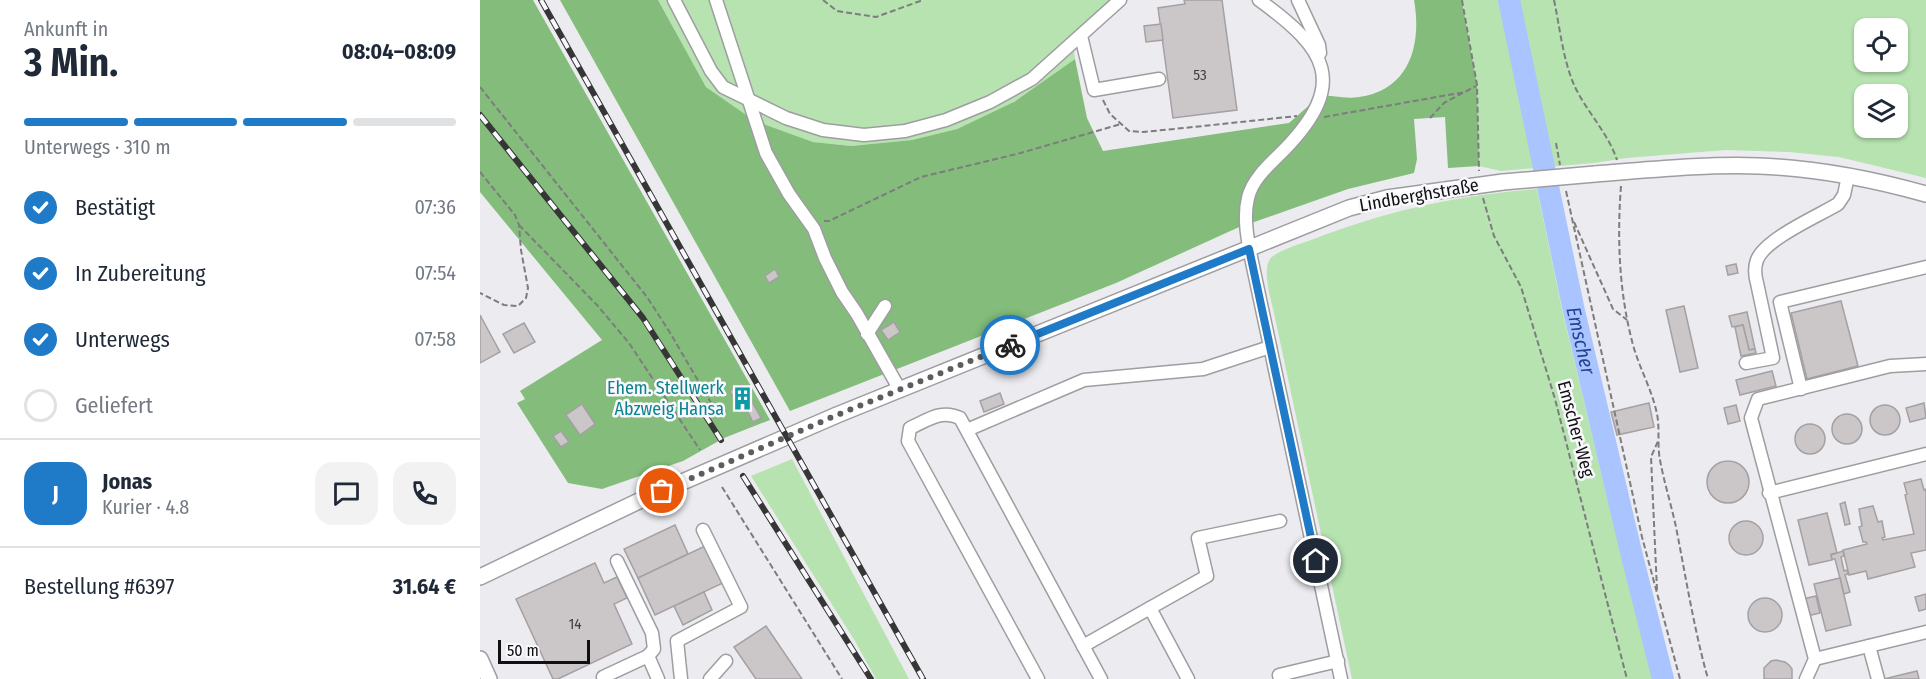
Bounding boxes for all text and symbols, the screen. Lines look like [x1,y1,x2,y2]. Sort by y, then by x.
text: Ankunft in [24,17,108,41]
map controls [1854,18,1908,138]
button: locate [1854,18,1908,72]
text: 08:04–08:09 [342,38,456,65]
text: 3 Min. [24,40,118,86]
house number: 53 [1193,66,1207,84]
button: layers [1854,84,1908,138]
text: Unterwegs · 310 m [24,135,171,159]
street label: Lindberghstraße [1358,174,1480,216]
icon: check [24,191,57,224]
text: Bestätigt [75,194,155,221]
text: 07:36 [414,195,456,219]
icon: check [24,257,57,290]
text: In Zubereitung [75,260,206,287]
text: 07:54 [415,261,456,285]
water label: Emscher [1561,304,1601,378]
courier [980,315,1040,375]
icon: check [24,323,57,356]
text: Unterwegs [75,326,170,353]
text: 07:58 [414,327,456,351]
icon: bike [994,329,1027,362]
place label: Ehem. Stellwerk Abzweig Hansa [607,377,725,420]
street label: Emscher-Weg [1553,378,1600,480]
building icon: Ehem. Stellwerk Abzweig Hansa [729,385,755,411]
text: Geliefert [75,392,153,419]
button: chat [315,462,378,525]
button: phone [393,462,456,525]
pin [636,465,687,516]
text: Jonas [102,468,152,495]
icon: bag [645,474,678,507]
text: J [52,480,59,507]
text: Kurier · 4.8 [102,495,189,519]
pin [1290,535,1341,586]
icon: home [1299,544,1332,577]
text: Bestellung #6397 [24,573,174,600]
text: 31.64 € [393,573,456,600]
house number: 14 [568,615,582,633]
scale bar [498,637,590,664]
text: 50 m [507,641,539,660]

